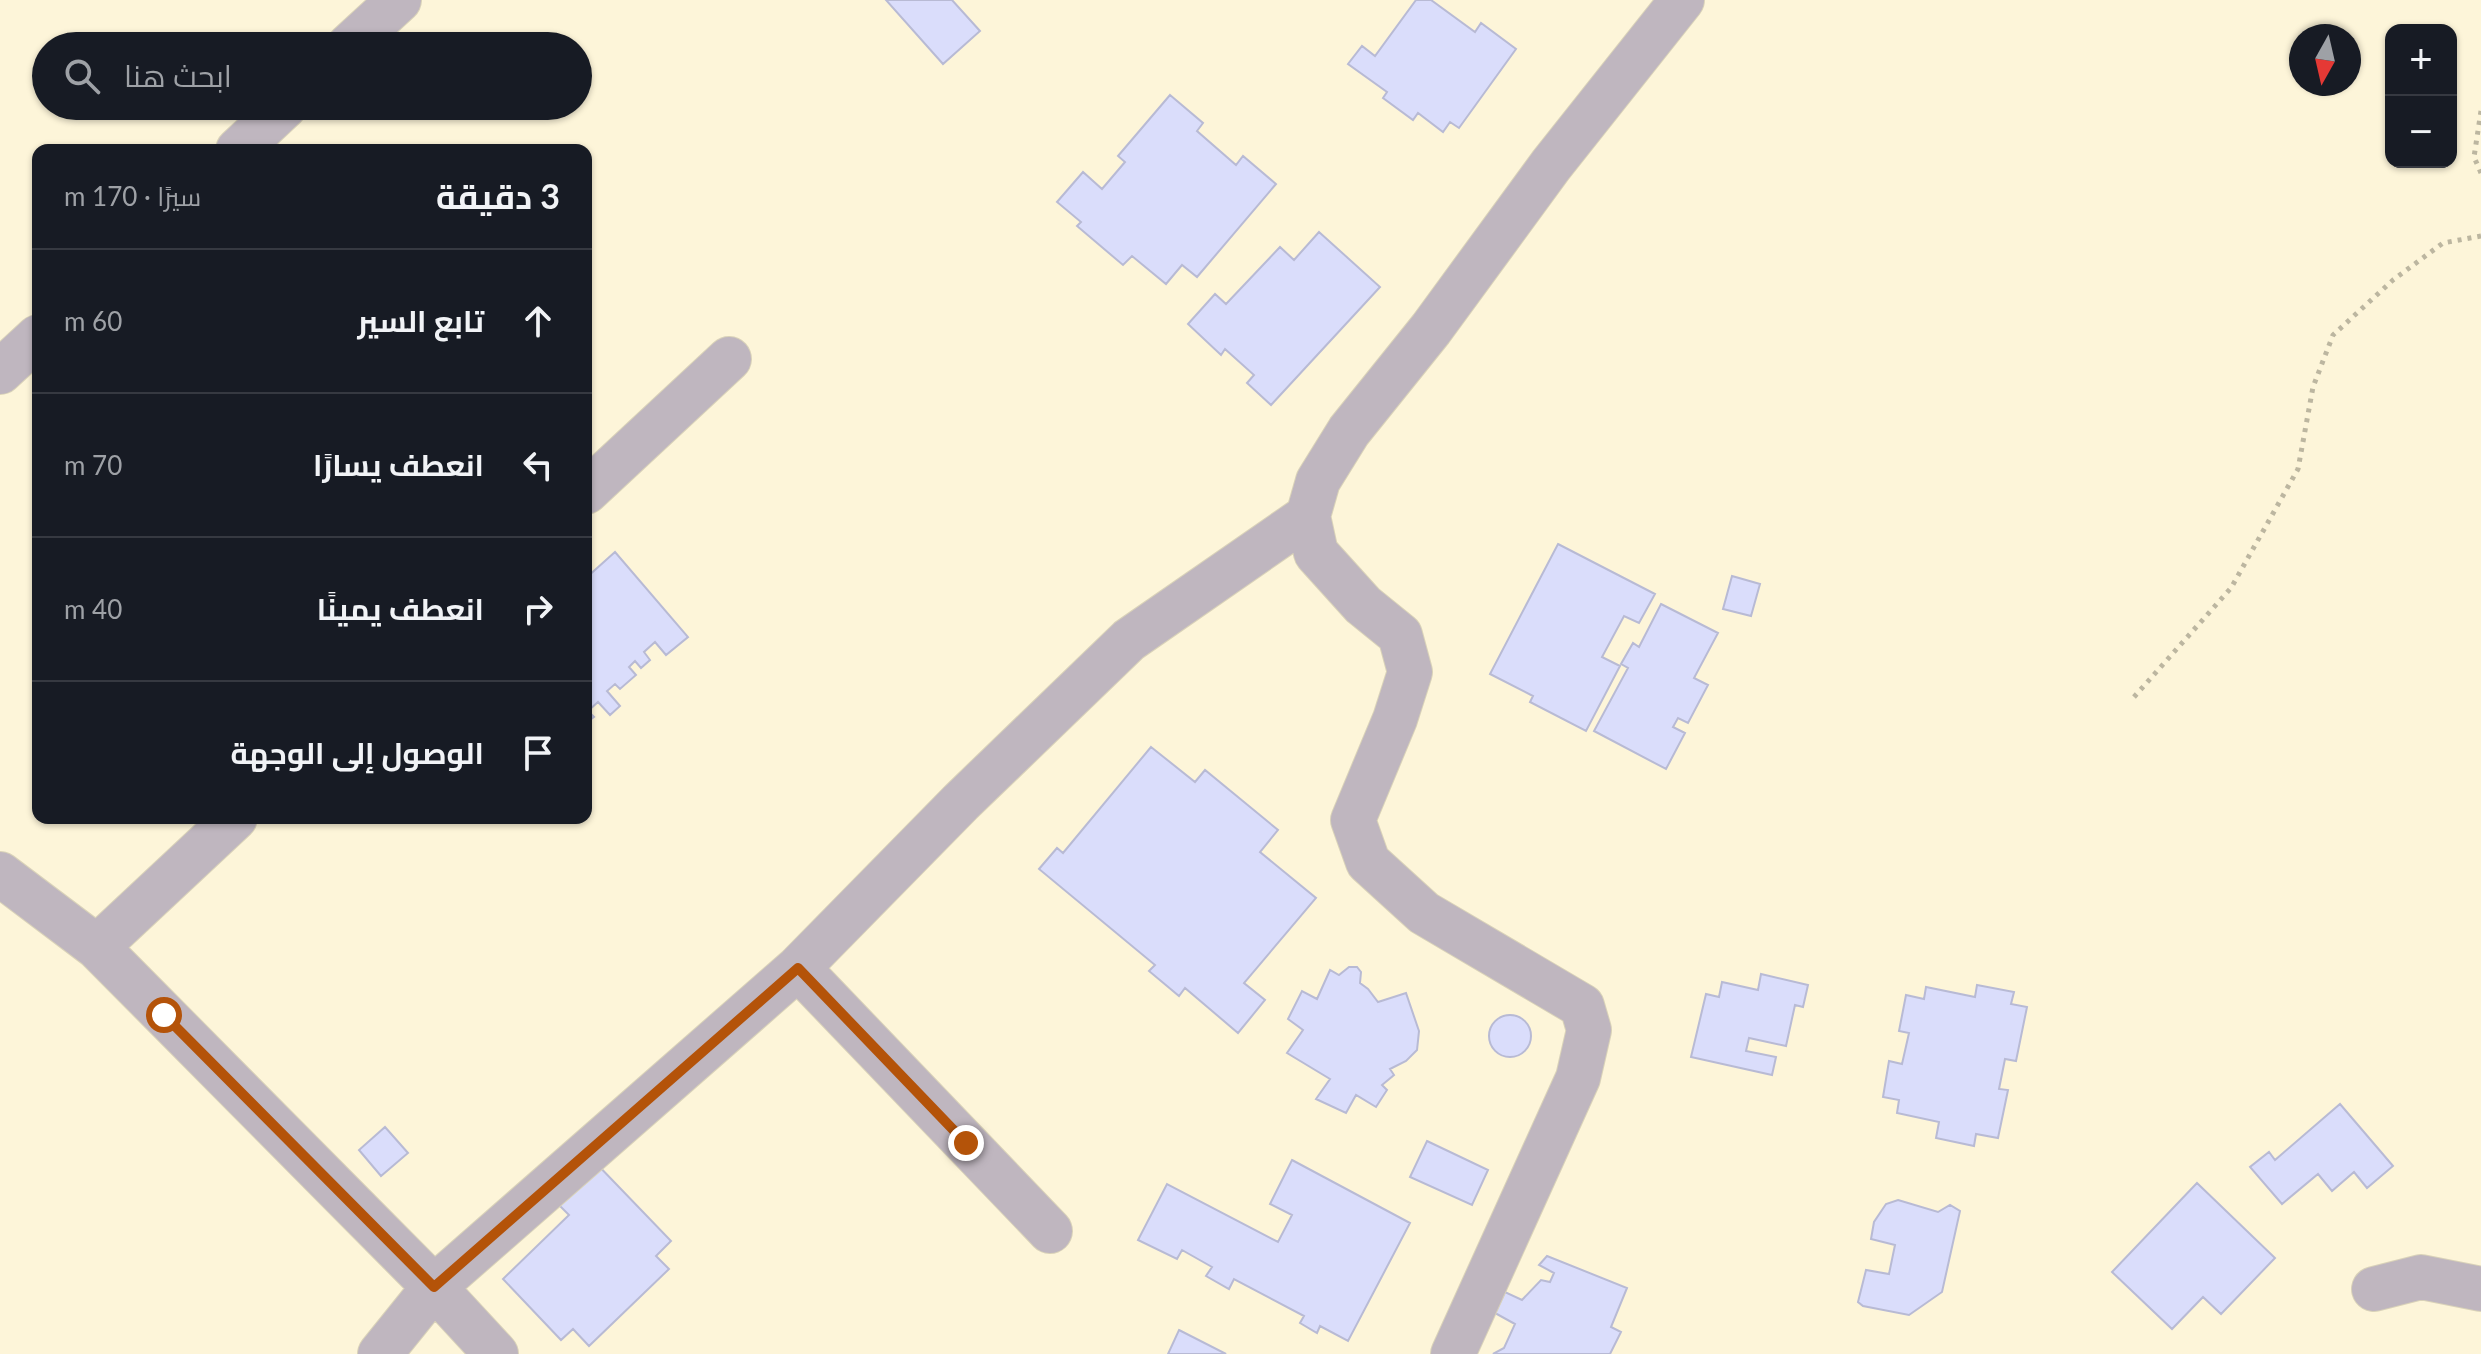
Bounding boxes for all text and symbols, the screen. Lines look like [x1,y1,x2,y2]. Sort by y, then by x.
north arrow [2289,24,2361,96]
map controls [2385,24,2457,168]
button: + [2385,24,2457,96]
search box [32,32,592,120]
icon: search [60,54,104,98]
text: ابحث هنا [124,57,232,93]
button: − [2385,96,2457,168]
text: 3 دقيقة [436,175,560,216]
text: سيرًا · 170 m [64,180,201,212]
icon: ahead [516,299,560,343]
text: تابع السير [357,302,484,338]
text: 60 m [64,305,122,337]
icon: left [516,443,560,487]
text: انعطف يسارًا [313,446,484,482]
text: 70 m [64,449,122,481]
icon: right [516,587,560,631]
text: انعطف يمينًا [317,590,484,626]
text: 40 m [64,593,122,625]
icon: arrive [516,731,560,775]
text: الوصول إلى الوجهة [230,734,484,770]
route start [146,997,182,1033]
route end [948,1125,984,1161]

